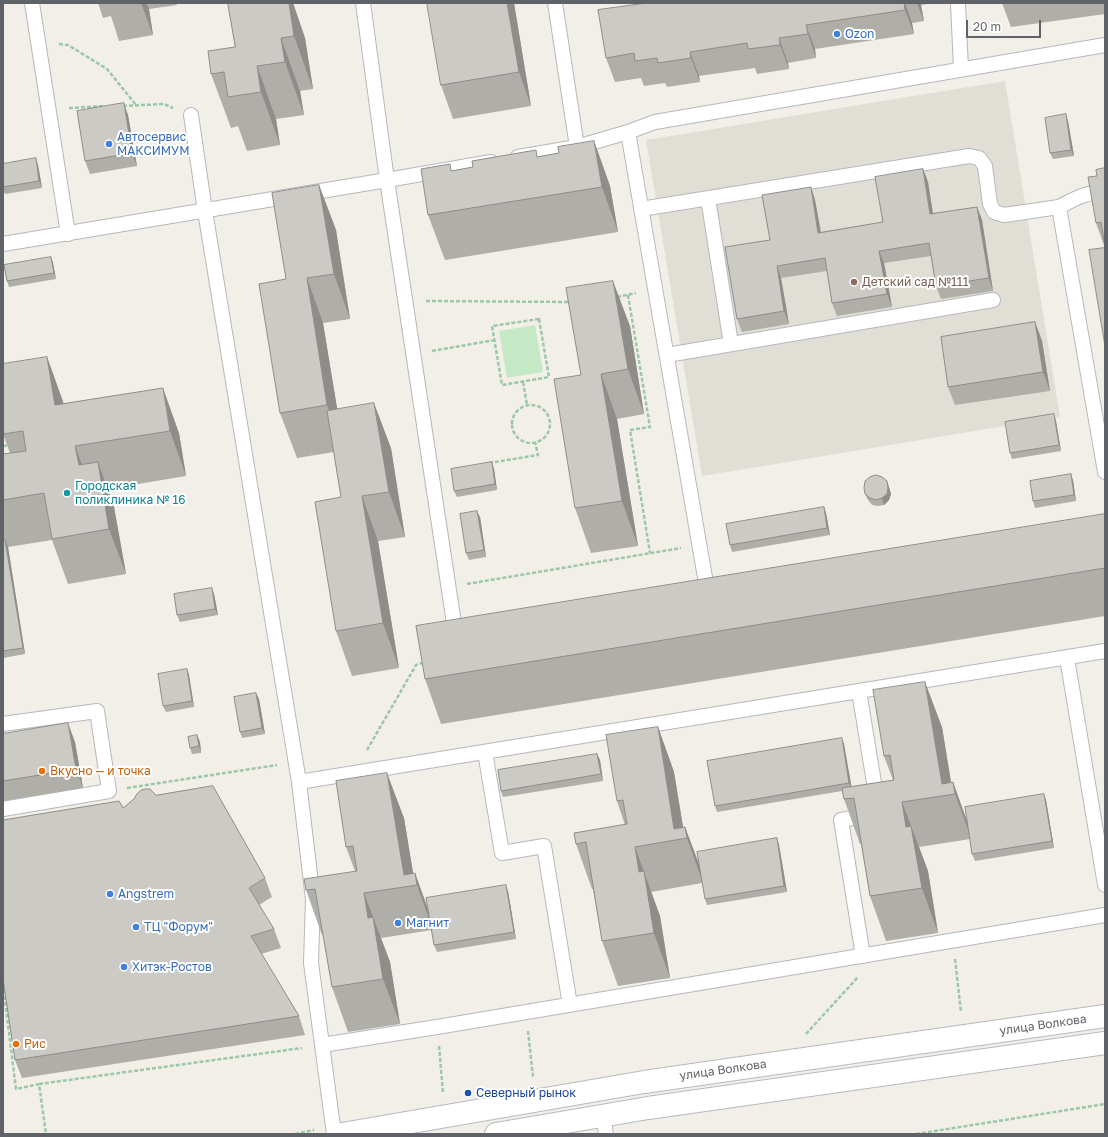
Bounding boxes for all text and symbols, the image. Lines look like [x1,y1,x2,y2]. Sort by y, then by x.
scale bar [968,12,1043,38]
text: 20 m [973,19,1001,34]
place label: Ozon [845,27,874,41]
marker: Ozon [832,29,842,39]
place label: Автосервис МАКСИМУМ [117,130,189,158]
marker: Автосервис МАКСИМУМ [104,139,114,149]
place label: Детский сад №111 [862,275,968,289]
marker: Детский сад №111 [849,277,859,287]
place label: Городская поликлиника № 16 [75,479,186,507]
marker: Городская поликлиника № 16 [62,488,72,498]
place label: Вкусно — и точка [50,764,151,778]
marker: Вкусно — и точка [37,766,47,776]
place label: Angstrem [118,887,174,901]
marker: Angstrem [105,889,115,899]
place label: Магнит [406,916,449,930]
marker: Магнит [393,918,403,928]
place label: ТЦ "Форум" [144,920,213,934]
marker: ТЦ "Форум" [131,922,141,932]
place label: Хитэк-Ростов [132,960,212,974]
marker: Хитэк-Ростов [119,962,129,972]
street label: улица Волкова [999,1012,1087,1038]
place label: Рис [24,1037,46,1051]
marker: Рис [11,1039,21,1049]
street label: улица Волкова [679,1057,767,1083]
place label: Северный рынок [476,1086,576,1100]
marker: Северный рынок [463,1088,473,1098]

